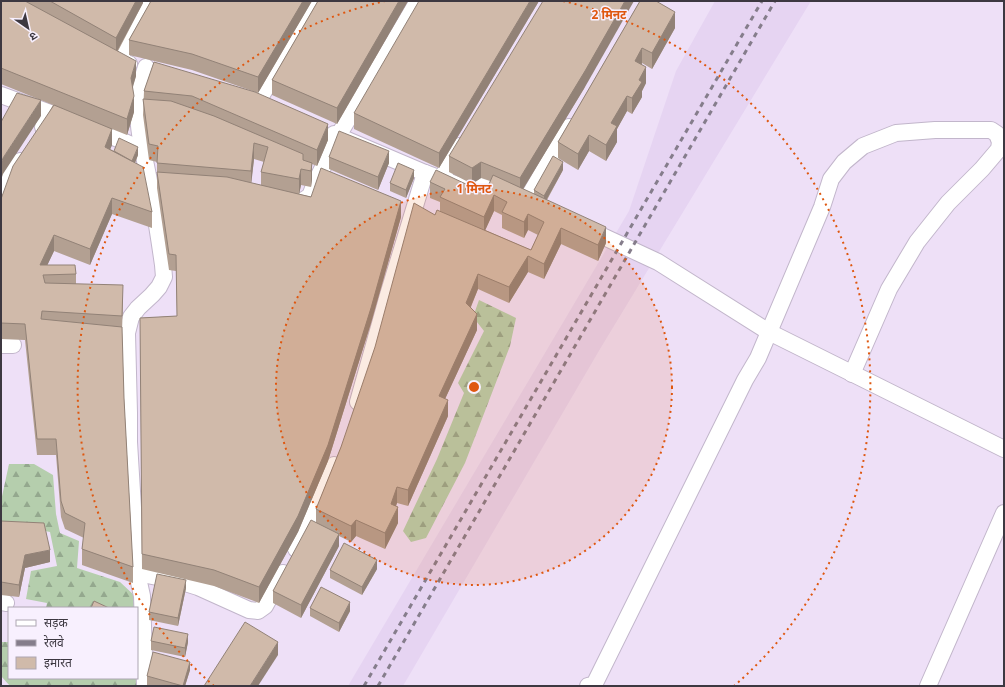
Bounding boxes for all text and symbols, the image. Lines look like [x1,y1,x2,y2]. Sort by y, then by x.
text: 2 मिनट [591,6,627,23]
north arrow [8,8,48,48]
text: उ [27,29,41,45]
text: 1 मिनट [456,180,492,197]
centre of rings [467,380,481,394]
legend [8,607,138,679]
text: सड़क [44,614,69,631]
text: रेलवे [44,634,64,651]
text: इमारत [44,654,73,671]

